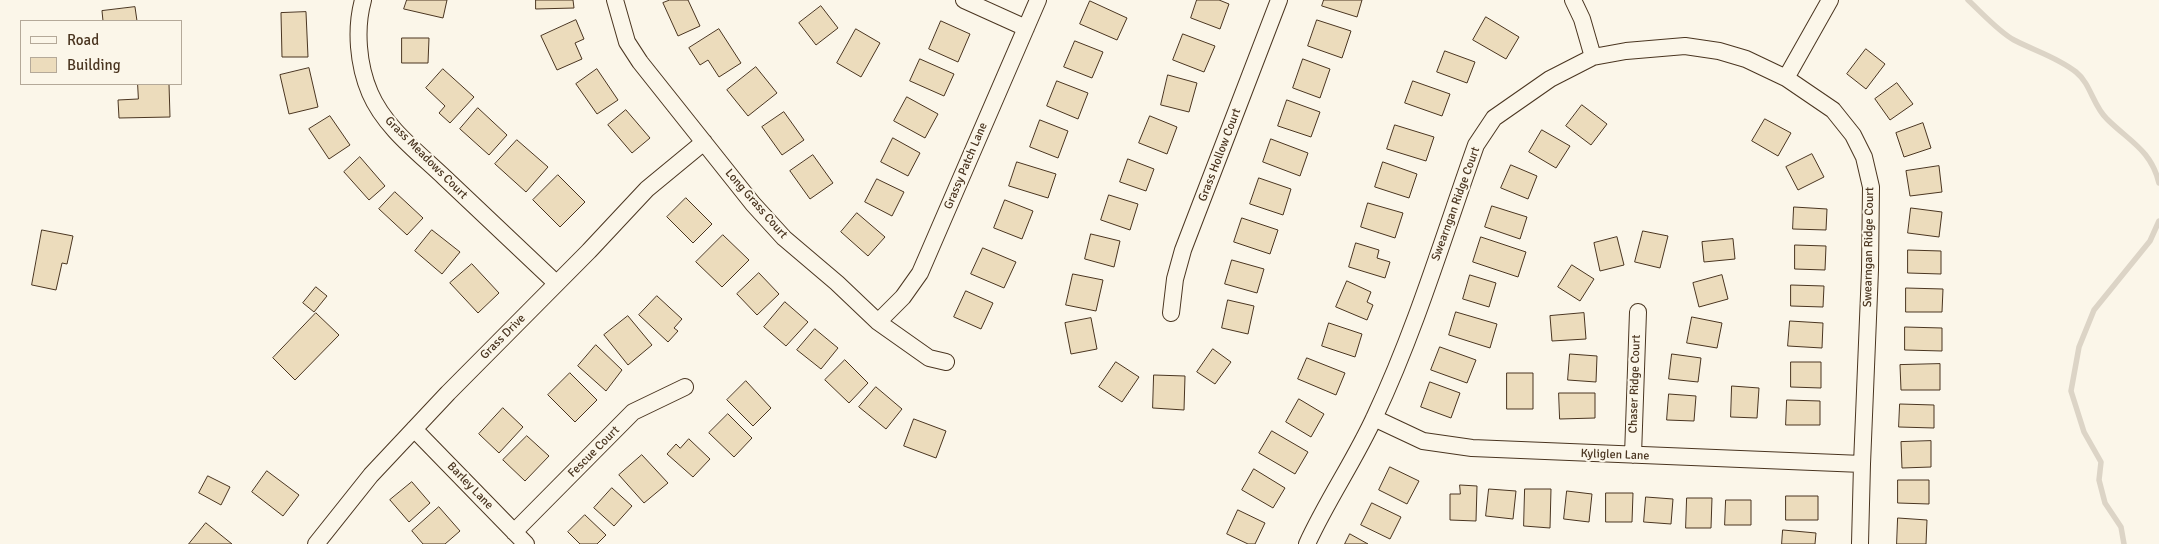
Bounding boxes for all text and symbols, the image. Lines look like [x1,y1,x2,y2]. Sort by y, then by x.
legend [20,20,182,85]
text: Road [67,31,99,49]
text: Building [67,56,121,74]
street label: Grass Hollow Court [1196,106,1244,204]
street label: Grass Meadows Court [382,114,470,202]
street label: Grassy Patch Lane [941,120,991,212]
street label: Swearngan Ridge Court [1429,145,1483,263]
street label: Long Grass Court [722,166,790,242]
street label: Swearngan Ridge Court [1861,187,1877,307]
street label: Grass Drive [477,311,529,363]
street label: Chaser Ridge Court [1626,334,1644,434]
street label: Fescue Court [565,423,623,481]
street label: Kyliglen Lane [1580,447,1650,463]
street label: Barley Lane [444,459,496,513]

